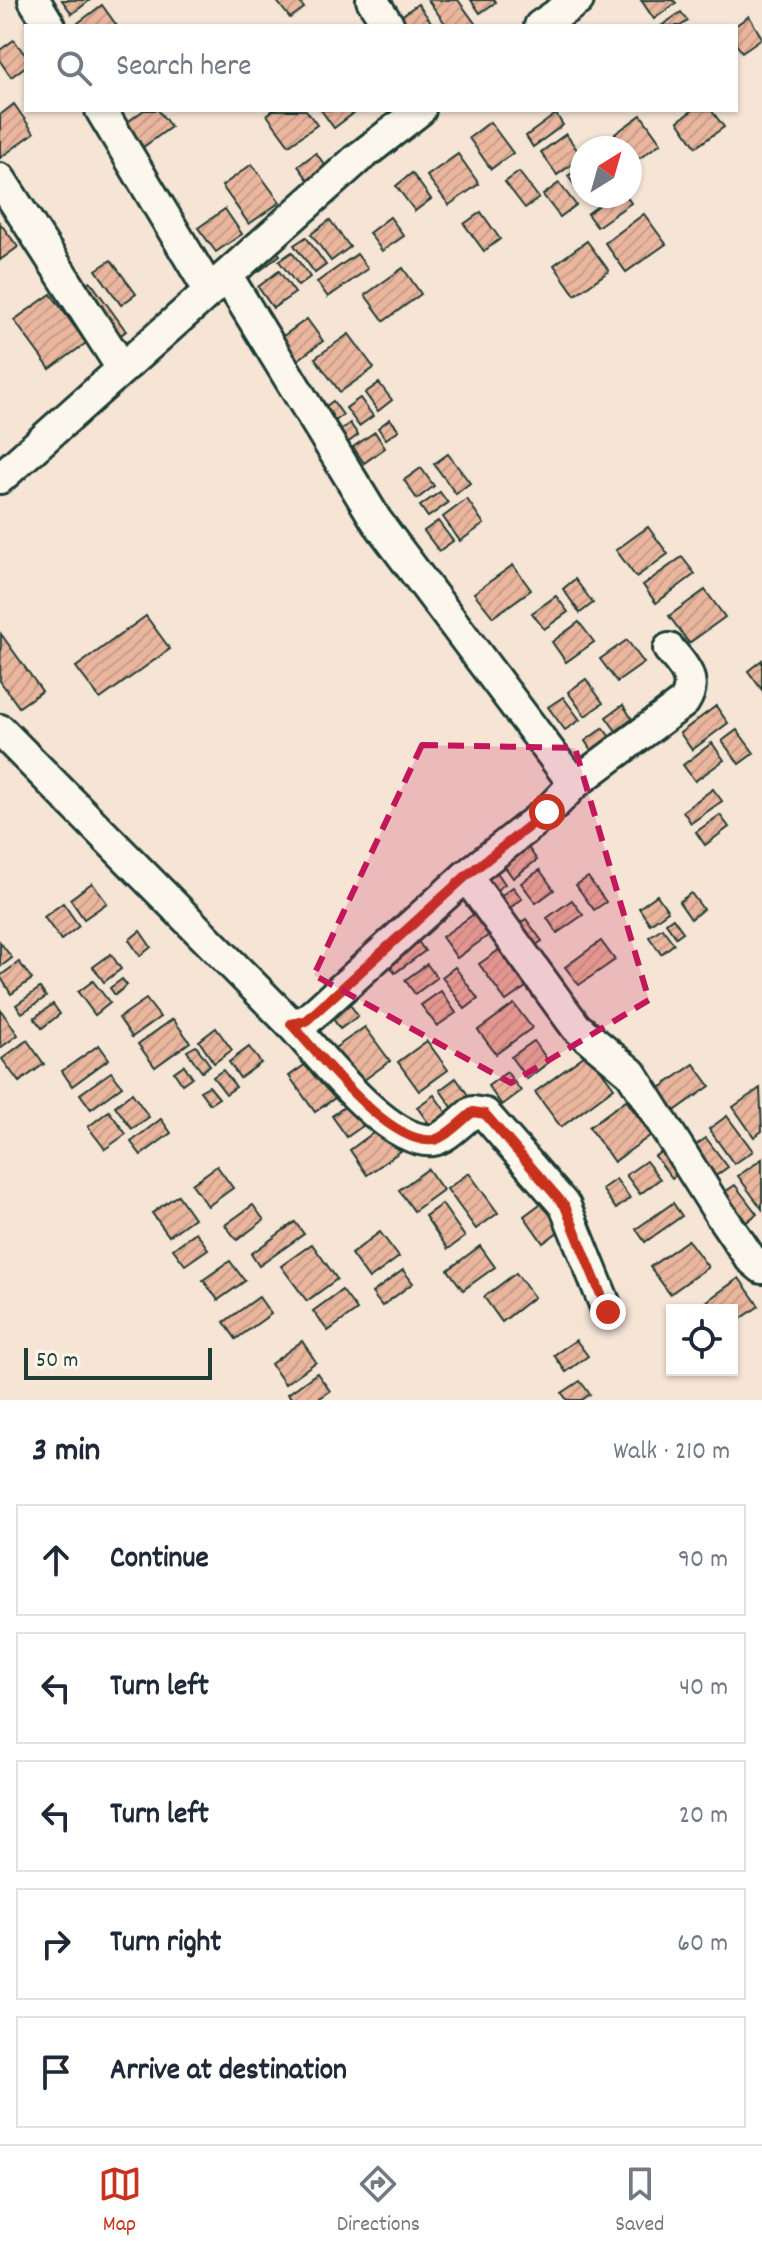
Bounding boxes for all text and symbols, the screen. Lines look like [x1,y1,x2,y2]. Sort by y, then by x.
search box [24,24,738,112]
icon: search [52,46,96,90]
text: Search here [116,47,252,90]
north arrow [570,136,642,208]
route start [529,794,565,830]
route end [590,1294,626,1330]
map controls [666,1304,738,1376]
button: locate [666,1304,738,1376]
scale bar [24,1344,212,1380]
text: 50 m [36,1346,78,1377]
text: 3 min [32,1428,100,1477]
text: Walk · 210 m [613,1434,730,1471]
icon: ahead [34,1538,78,1582]
text: Continue [110,1539,209,1582]
text: 90 m [678,1542,728,1579]
icon: left [34,1666,78,1710]
text: Turn left [110,1667,209,1710]
text: 40 m [679,1670,728,1707]
icon: left [34,1794,78,1838]
text: Turn left [110,1795,209,1838]
text: 20 m [679,1798,728,1835]
icon: right [34,1922,78,1966]
text: Turn right [110,1923,221,1966]
text: 60 m [677,1926,728,1963]
icon: arrive [34,2050,78,2094]
text: Arrive at destination [110,2051,347,2094]
tab: Map [98,2162,142,2241]
tab: Directions [337,2162,420,2241]
tab: Saved [615,2162,664,2241]

